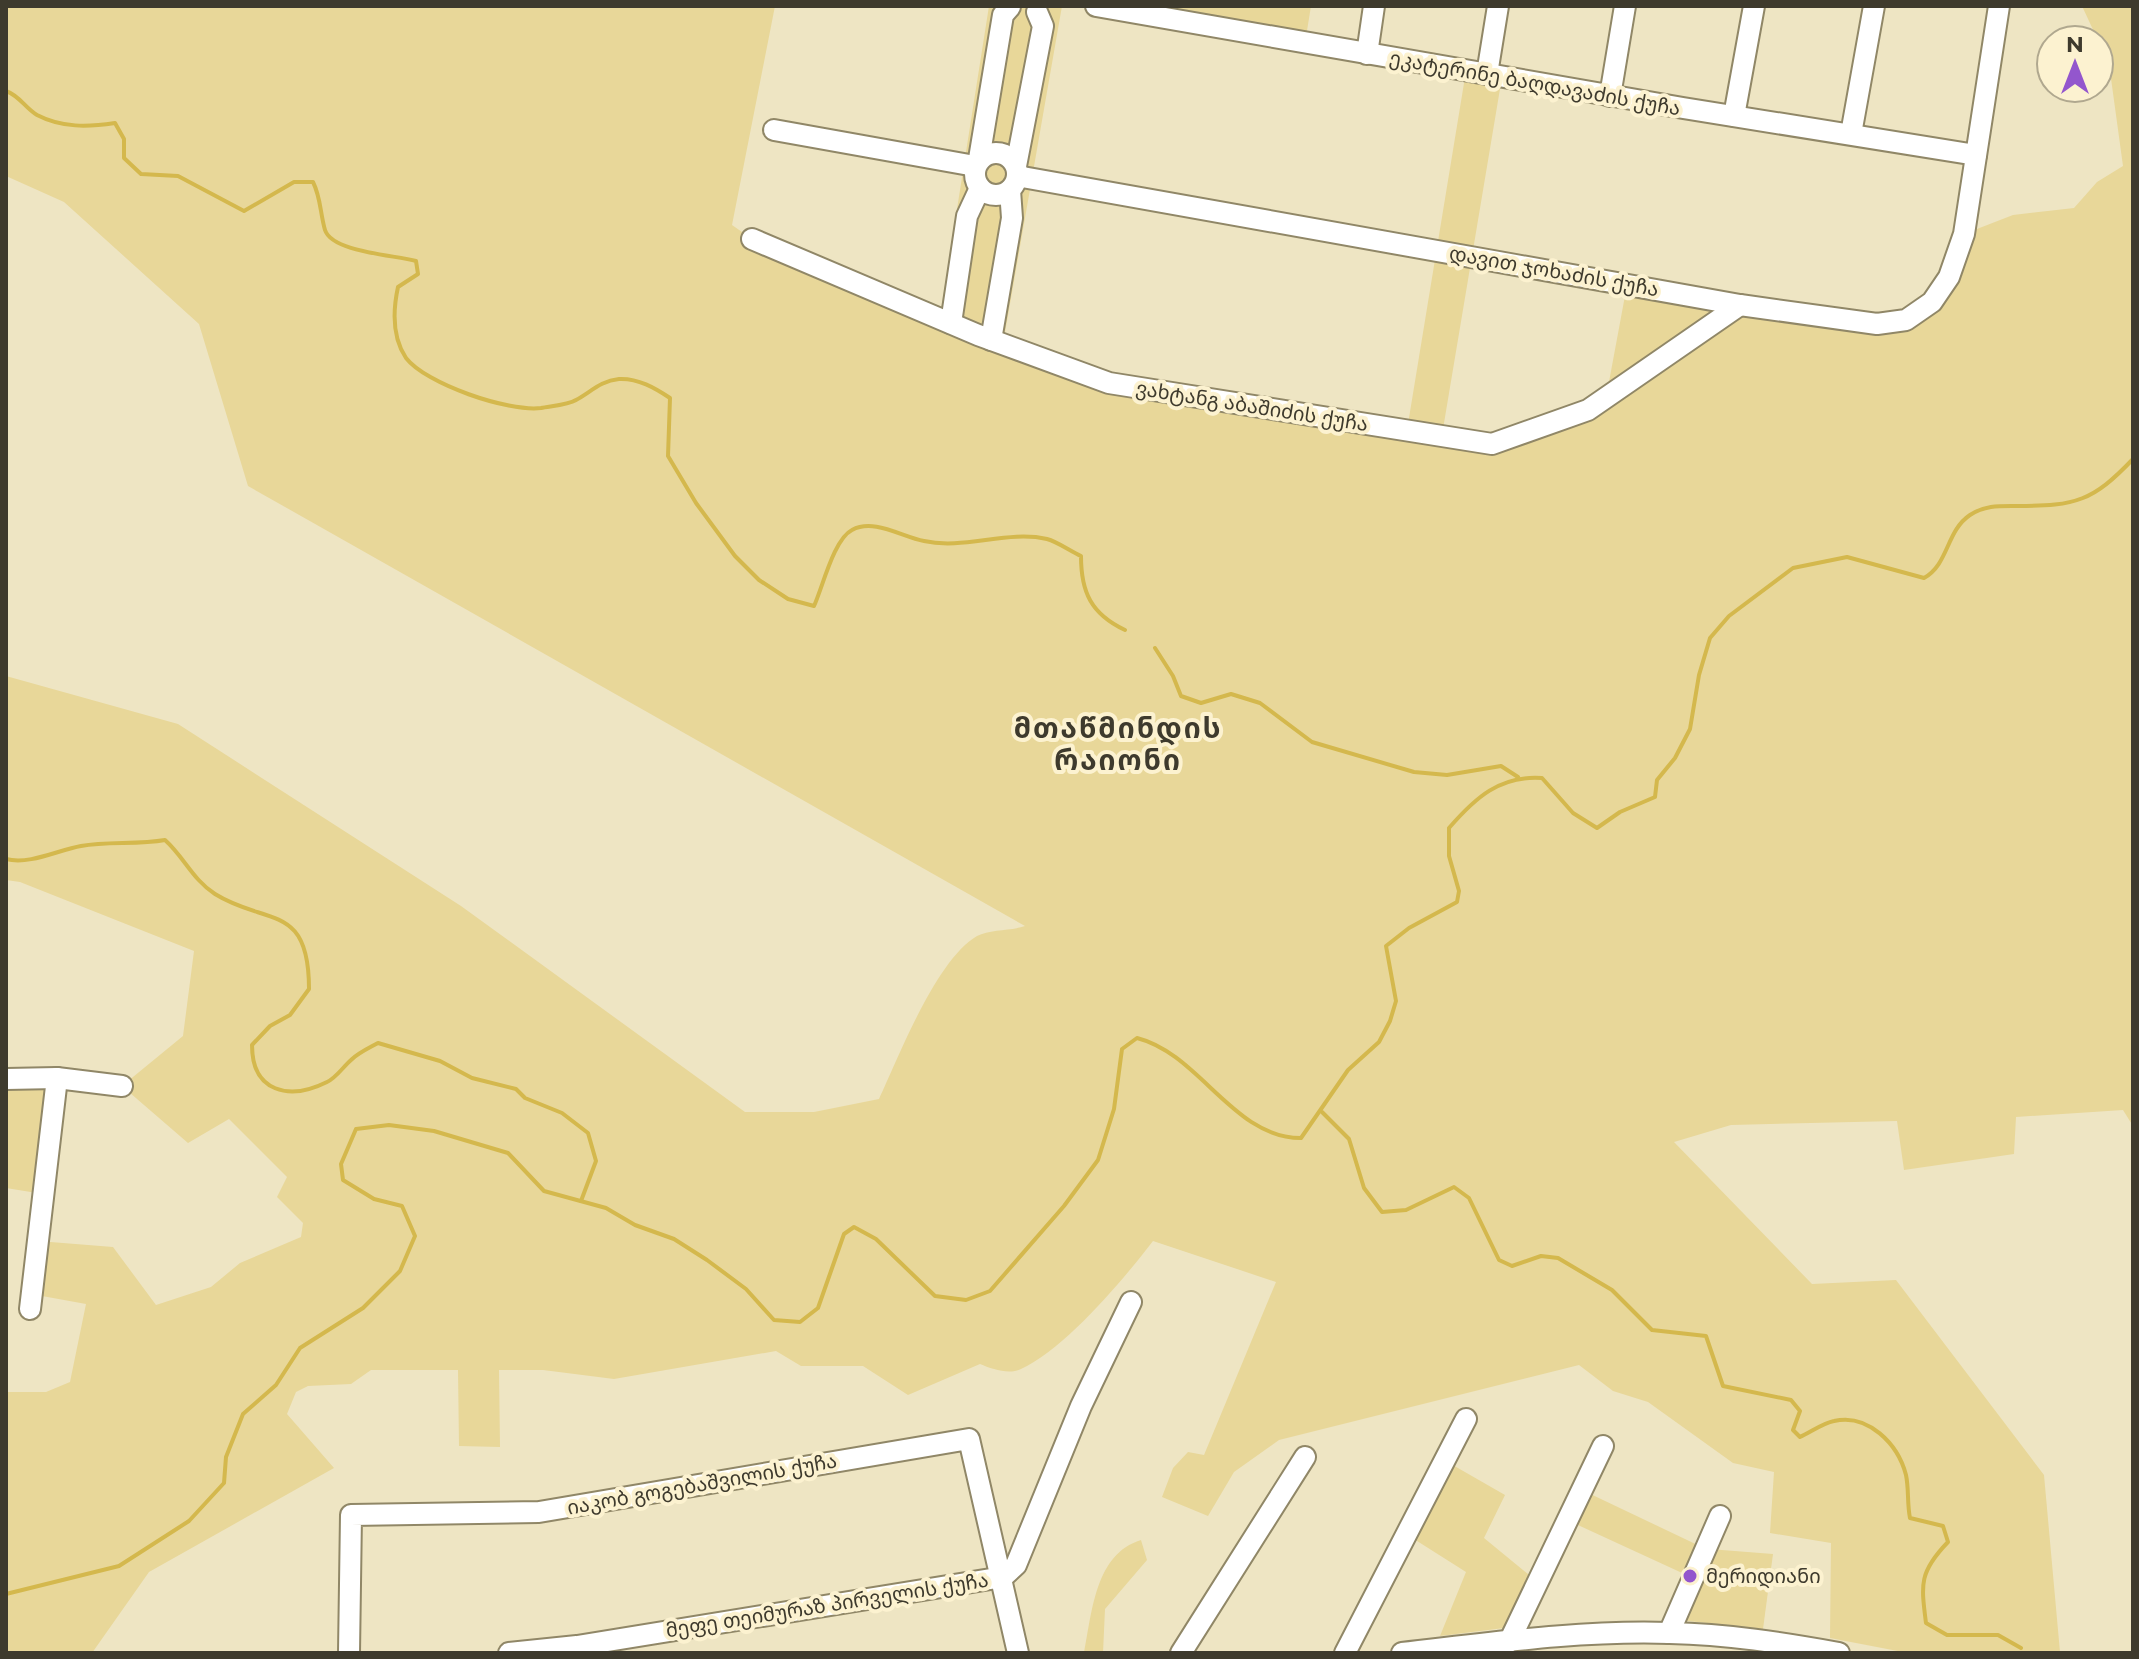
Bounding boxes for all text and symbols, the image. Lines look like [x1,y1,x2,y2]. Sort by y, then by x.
north arrow [2035,24,2115,104]
text: N [2066,31,2084,58]
street label: ეკატერინე ბაღდავაძის ქუჩა [1388,46,1682,121]
street label: დავით ჯოხაძის ქუჩა [1447,241,1661,302]
street label: ვახტანგ აბაშიძის ქუჩა [1134,376,1370,436]
district label: მთაწმინდის რაიონი [1014,711,1222,777]
street label: იაკობ გოგებაშვილის ქუჩა [565,1448,839,1521]
place label: მერიდიანი [1706,1564,1821,1589]
marker: მერიდიანი [1681,1567,1699,1585]
street label: მეფე თეიმურაზ პირველის ქუჩა [664,1568,990,1643]

